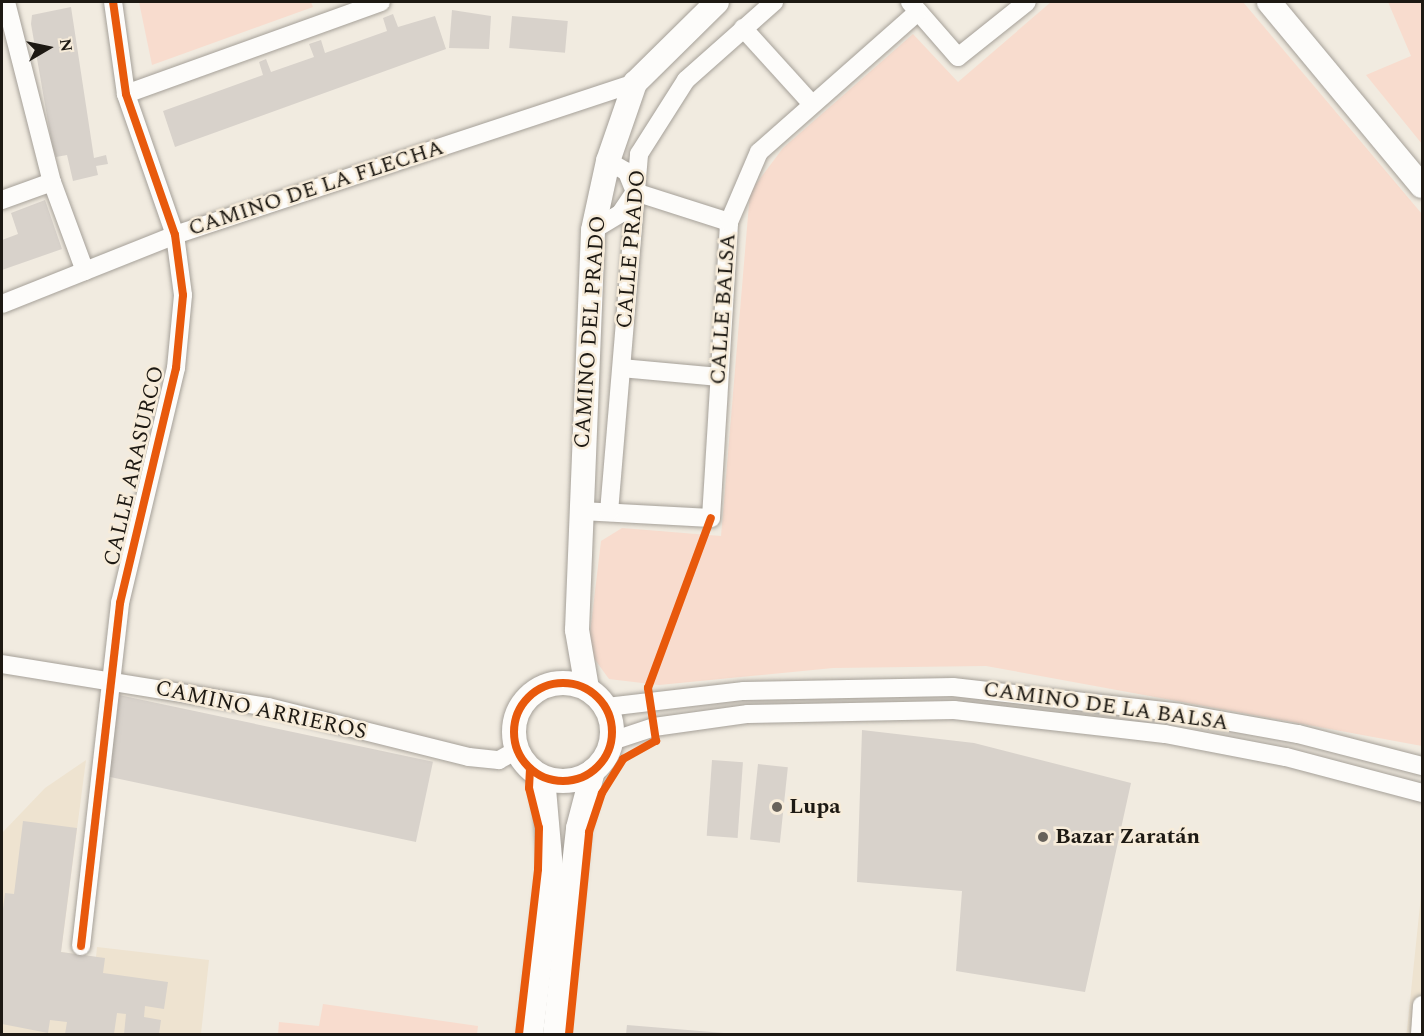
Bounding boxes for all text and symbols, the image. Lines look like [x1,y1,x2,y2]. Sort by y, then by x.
north arrow [18,18,78,78]
text: N [53,37,79,54]
street label: CAMINO DE LA FLECHA [185,134,447,242]
street label: CALLE PRADO [611,168,651,330]
street label: CAMINO DEL PRADO [569,215,611,449]
street label: CALLE BALSA [705,232,741,386]
street label: CALLE ARASURCO [98,363,170,569]
street label: CAMINO ARRIEROS [153,675,369,745]
street label: CAMINO DE LA BALSA [982,676,1230,736]
place label: Lupa [789,794,841,820]
marker: Lupa [770,800,784,814]
place label: Bazar Zaratán [1055,824,1200,850]
marker: Bazar Zaratán [1036,830,1050,844]

